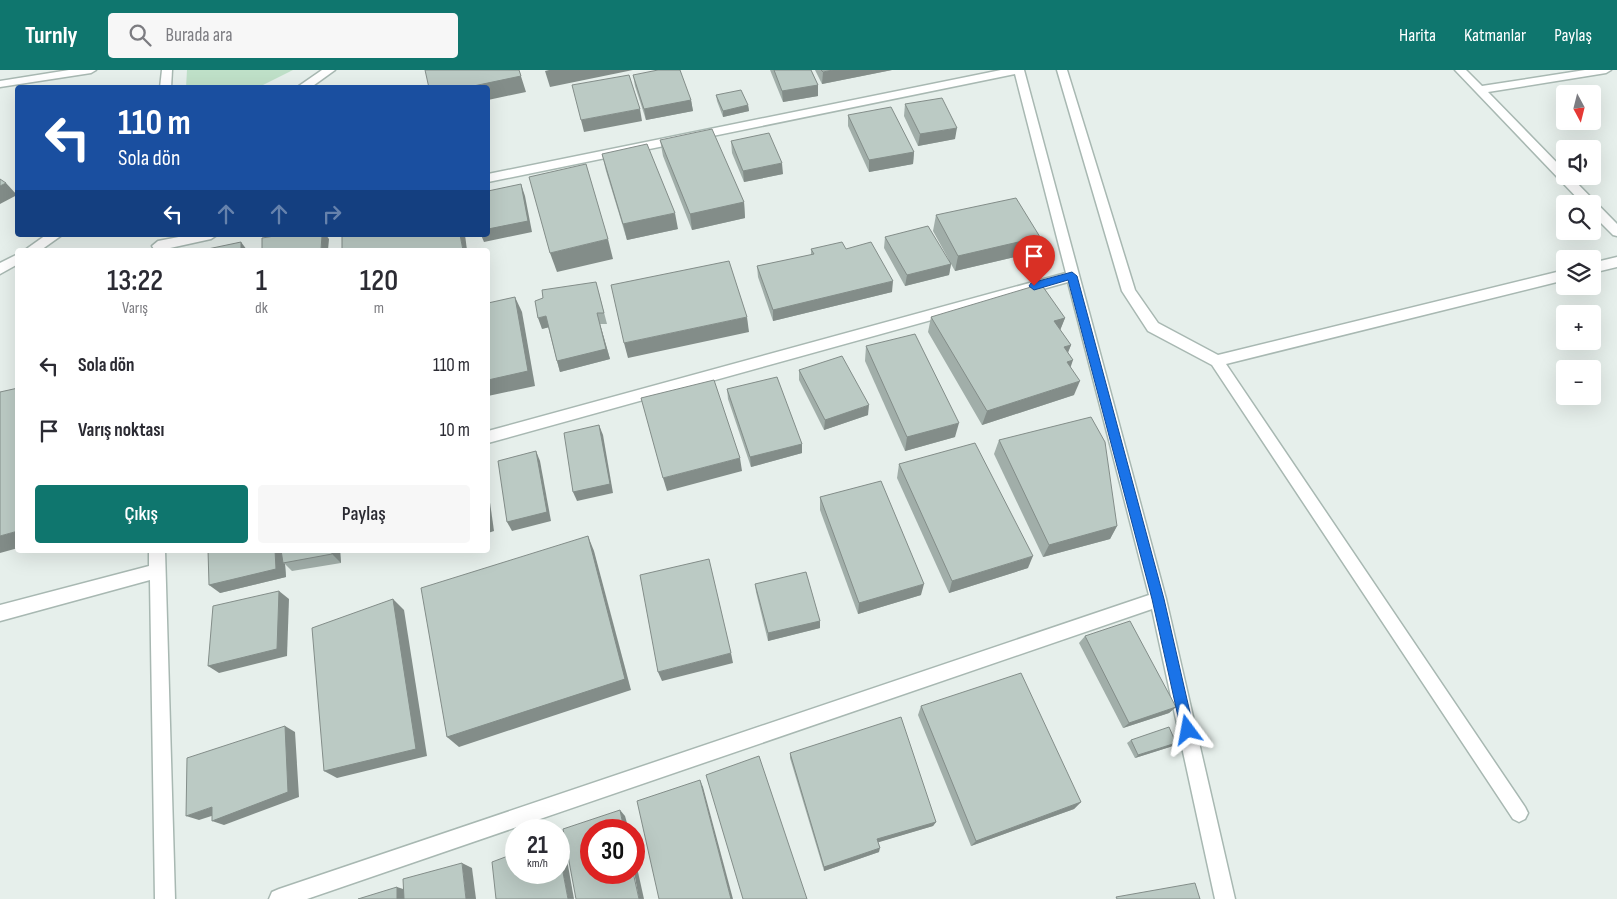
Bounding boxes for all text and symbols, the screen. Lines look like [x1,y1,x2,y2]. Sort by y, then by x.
search box [108,13,458,58]
text: Turnly [25,21,78,50]
icon: search [126,21,154,49]
text: Burada ara [166,24,232,47]
text: Harita [1399,25,1436,46]
text: Katmanlar [1464,25,1526,46]
text: Paylaş [1554,25,1592,46]
north arrow [1556,85,1601,130]
map controls [1556,85,1601,405]
text: 110 m [118,102,191,145]
icon: left [35,105,100,170]
button: sound [1556,140,1601,185]
text: Sola dön [118,145,180,172]
button: search [1556,195,1601,240]
icon: left [159,200,187,228]
icon: ahead [212,200,240,228]
icon: ahead [265,200,293,228]
icon: right [318,200,346,228]
pin [1013,235,1055,286]
icon: arrive [1020,242,1048,270]
button: layers [1556,250,1601,295]
text: 13:22 [107,263,163,299]
text: 1 [256,263,267,299]
text: 120 [360,263,398,299]
text: Varış [122,299,148,318]
text: dk [255,299,268,318]
text: m [374,299,384,318]
button: + [1556,305,1601,350]
icon: left [35,352,63,380]
text: Sola dön [78,354,134,377]
text: 110 m [433,354,470,377]
button: − [1556,360,1601,405]
icon: arrive [35,417,63,445]
text: Varış noktası [78,419,164,442]
text: 10 m [440,419,470,442]
button: Çıkış [35,485,248,543]
button: Paylaş [258,485,470,543]
position arrow [1161,703,1213,755]
speed limit sign: 30 [580,819,645,884]
text: 21 [527,830,548,861]
text: km/h [527,856,548,871]

